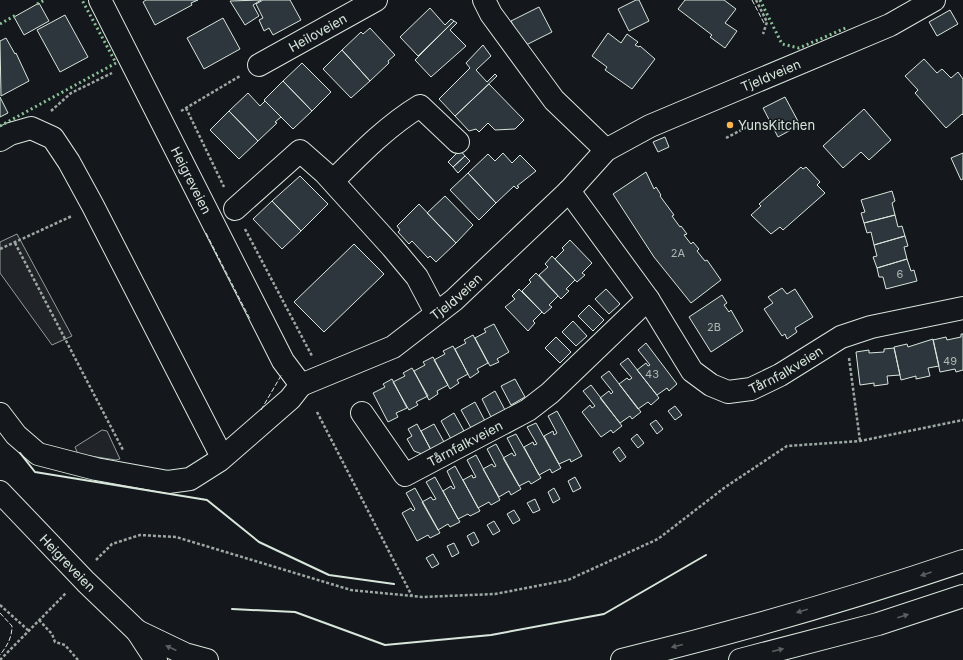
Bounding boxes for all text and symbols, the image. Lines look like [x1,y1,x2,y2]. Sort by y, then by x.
street label: Heiloveien [286,10,350,55]
street label: Tjeldveien [738,56,803,95]
place label: YunsKitchen [738,117,815,133]
marker: YunsKitchen [725,120,735,130]
street label: Heigreveien [168,144,215,217]
house number: 2A [671,246,686,260]
house number: 6 [897,267,904,281]
street label: Tjeldveien [427,270,485,323]
house number: 2B [707,320,721,334]
street label: Tårnfalkveien [746,342,826,397]
house number: 49 [943,354,957,368]
house number: 43 [645,367,659,381]
street label: Tårnfalkveien [424,417,505,470]
street label: Heigreveien [37,531,99,595]
one-way arrow [920,571,932,577]
one-way arrow [795,608,807,614]
one-way arrow [897,613,909,619]
one-way arrow [670,644,683,650]
one-way arrow [165,645,177,651]
one-way arrow [772,647,784,653]

